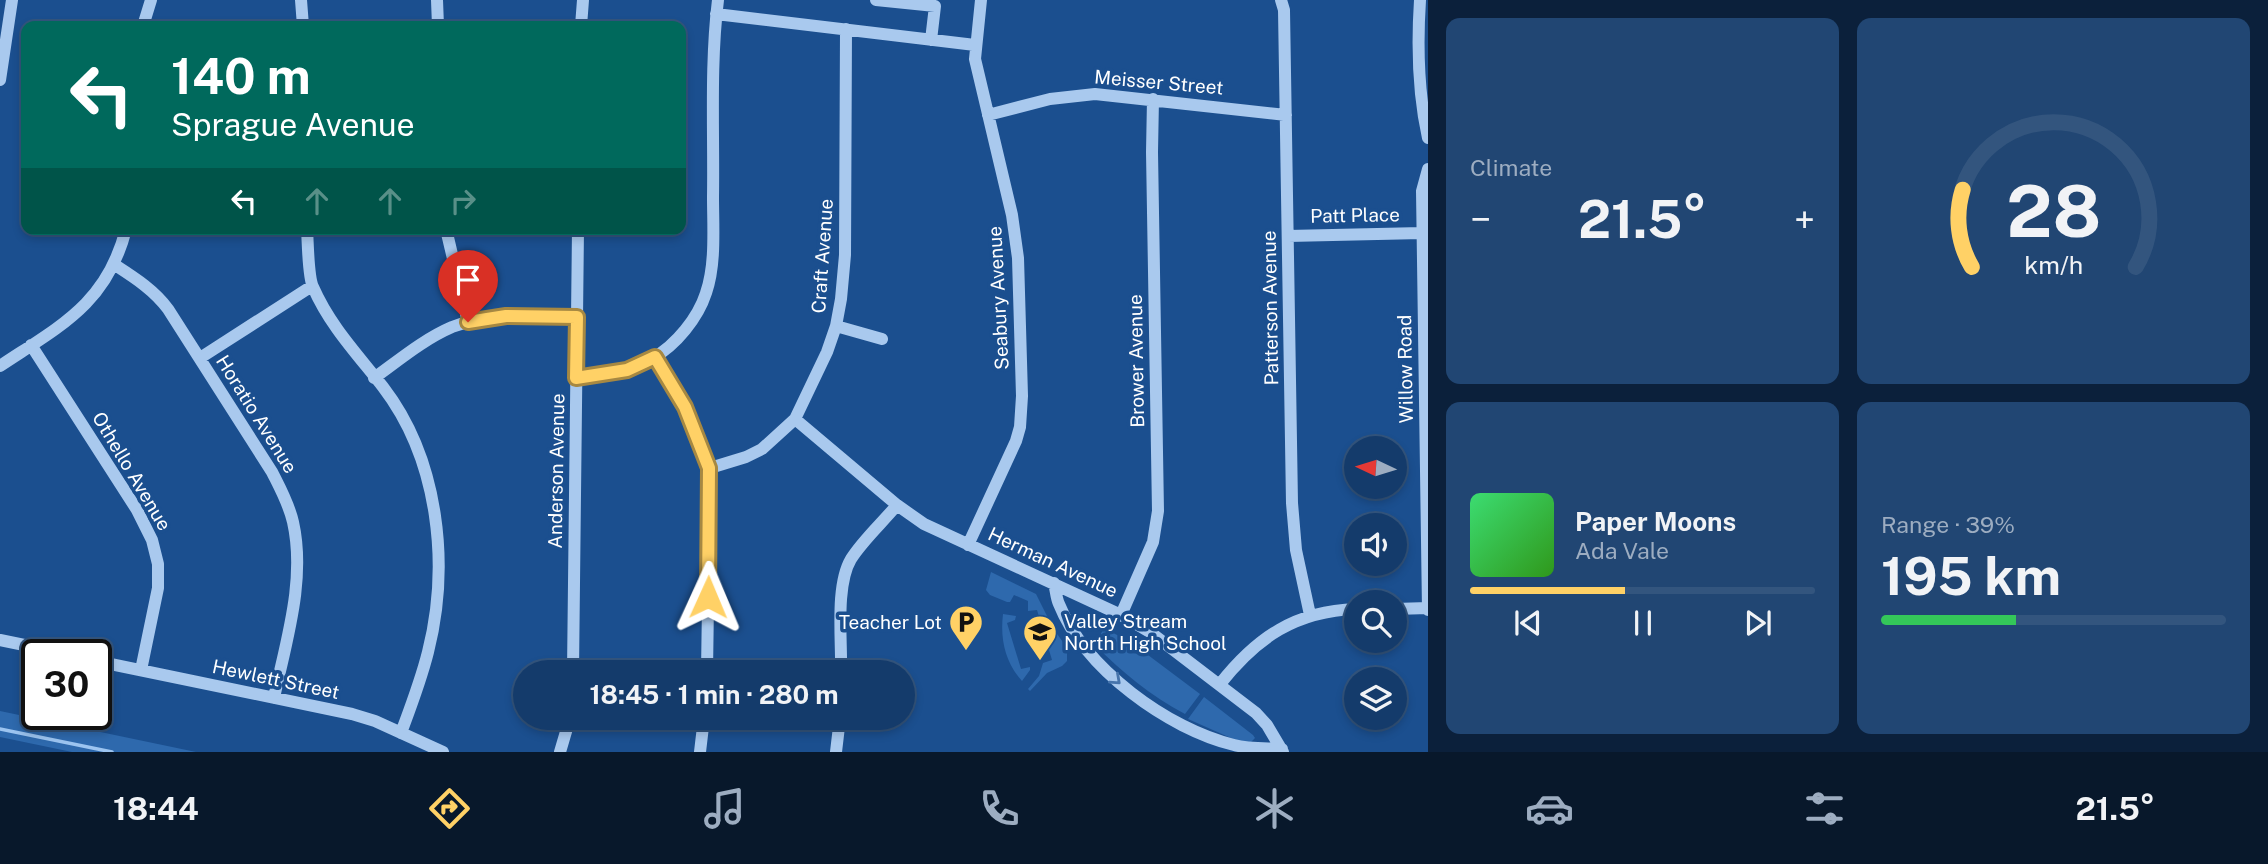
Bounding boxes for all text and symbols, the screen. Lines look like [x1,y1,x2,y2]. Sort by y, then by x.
text: 140 m [171,47,311,105]
icon: left [56,49,147,140]
street label: Meisser Street [1093,65,1225,99]
text: Sprague Avenue [171,106,415,143]
text: Climate [1470,154,1552,181]
text: 28 [2006,168,2101,253]
icon: left [225,182,263,220]
icon: ahead [298,182,336,220]
icon: ahead [371,182,409,220]
icon: right [444,182,482,220]
text: 21.5° [1578,189,1707,250]
text: − [1470,197,1491,242]
text: + [1794,197,1815,242]
street label: Craft Avenue [807,198,837,314]
street label: Patt Place [1310,203,1400,227]
street label: Seabury Avenue [983,226,1013,370]
street label: Patterson Avenue [1258,230,1282,386]
pin [438,250,498,322]
text: km/h [2024,250,2083,280]
icon: arrive [449,261,487,299]
street label: Brower Avenue [1124,294,1148,428]
street label: Willow Road [1393,314,1417,424]
street label: Horatio Avenue [212,351,302,477]
street label: Anderson Avenue [544,393,568,549]
street label: Othello Avenue [88,408,176,534]
north arrow [1344,436,1407,499]
map controls [1344,436,1407,730]
text: Paper Moons [1575,506,1736,537]
text: Range · 39% [1881,511,2015,538]
button: sound [1344,513,1407,576]
street label: Herman Avenue [985,522,1121,602]
text: Ada Vale [1575,537,1669,564]
text: 195 km [1881,546,2061,607]
position arrow [671,560,745,634]
button: search [1344,590,1407,653]
parking icon: Teacher Lot [947,603,985,652]
icon: previous [1509,604,1547,642]
icon: pause [1624,604,1662,642]
icon: next [1739,604,1777,642]
place label: Valley Stream North High School [1064,610,1227,654]
place label: Teacher Lot [839,611,942,633]
school or university icon: Valley Stream North High School [1021,613,1059,662]
speed limit sign: 30 [21,639,112,730]
street label: Hewlett Street [210,655,342,703]
button: layers [1344,667,1407,730]
one-way arrow [1108,672,1121,684]
text: 18:45 · 1 min · 280 m [589,679,839,710]
icon: directions [425,784,474,833]
icon: music [700,784,749,833]
icon: phone [975,784,1024,833]
icon: climate [1250,784,1299,833]
icon: car [1525,784,1574,833]
icon: filters [1800,784,1849,833]
text: 18:44 [113,790,199,827]
text: 21.5° [2076,790,2155,827]

